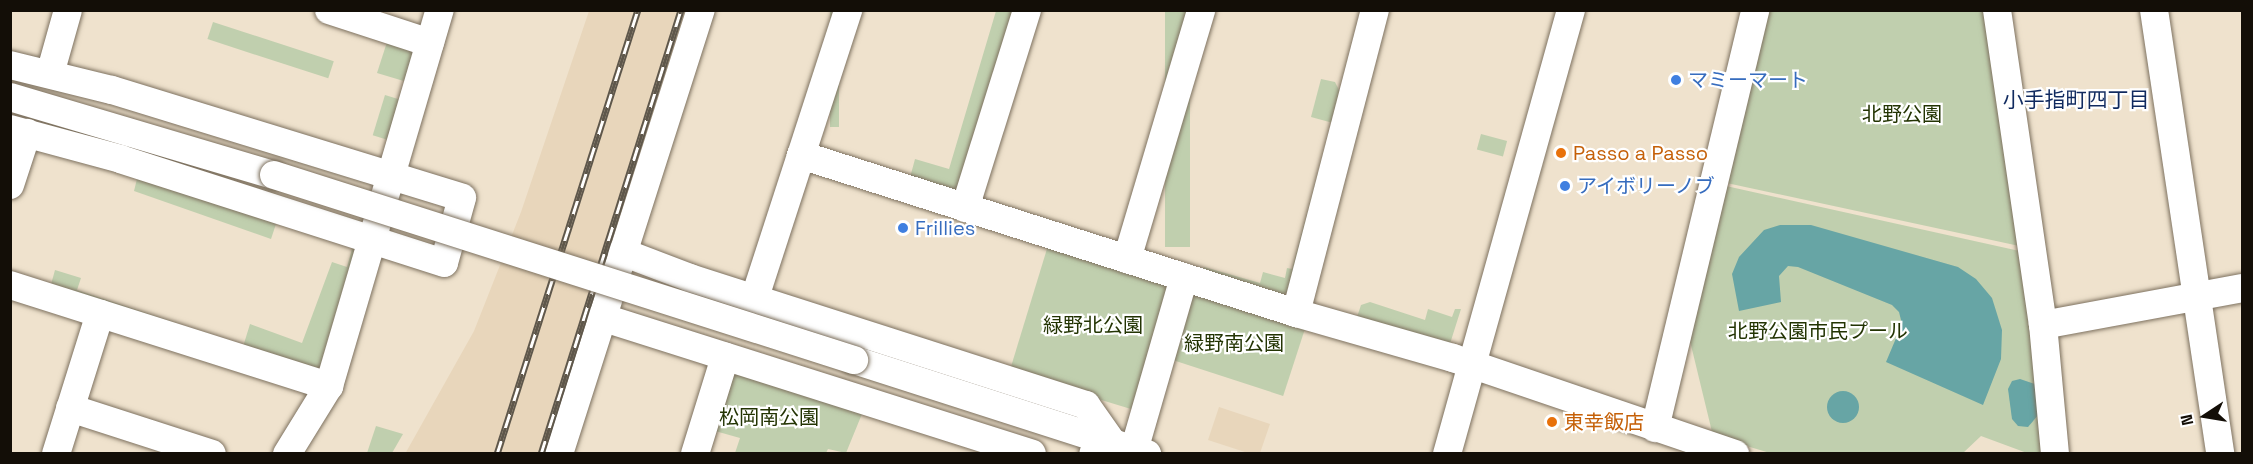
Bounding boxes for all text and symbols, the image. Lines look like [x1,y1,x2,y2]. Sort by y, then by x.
place label: マミーマート [1688,68,1808,92]
marker: マミーマート [1669,73,1683,87]
district label: 小手指町四丁目 [2003,87,2149,113]
park label: 北野公園 [1862,102,1942,126]
place label: Passo a Passo [1573,141,1708,165]
marker: Passo a Passo [1554,146,1568,160]
place label: アイボリーノブ [1577,174,1717,198]
marker: アイボリーノブ [1558,179,1572,193]
place label: Frillies [915,216,975,240]
marker: Frillies [896,221,910,235]
park label: 緑野北公園 [1043,313,1143,337]
park label: 北野公園市民プール [1728,319,1908,343]
park label: 緑野南公園 [1184,331,1284,355]
north arrow [2175,386,2235,446]
park label: 松岡南公園 [719,405,819,429]
place label: 東幸飯店 [1564,410,1644,434]
text: N [2176,412,2198,427]
marker: 東幸飯店 [1545,415,1559,429]

